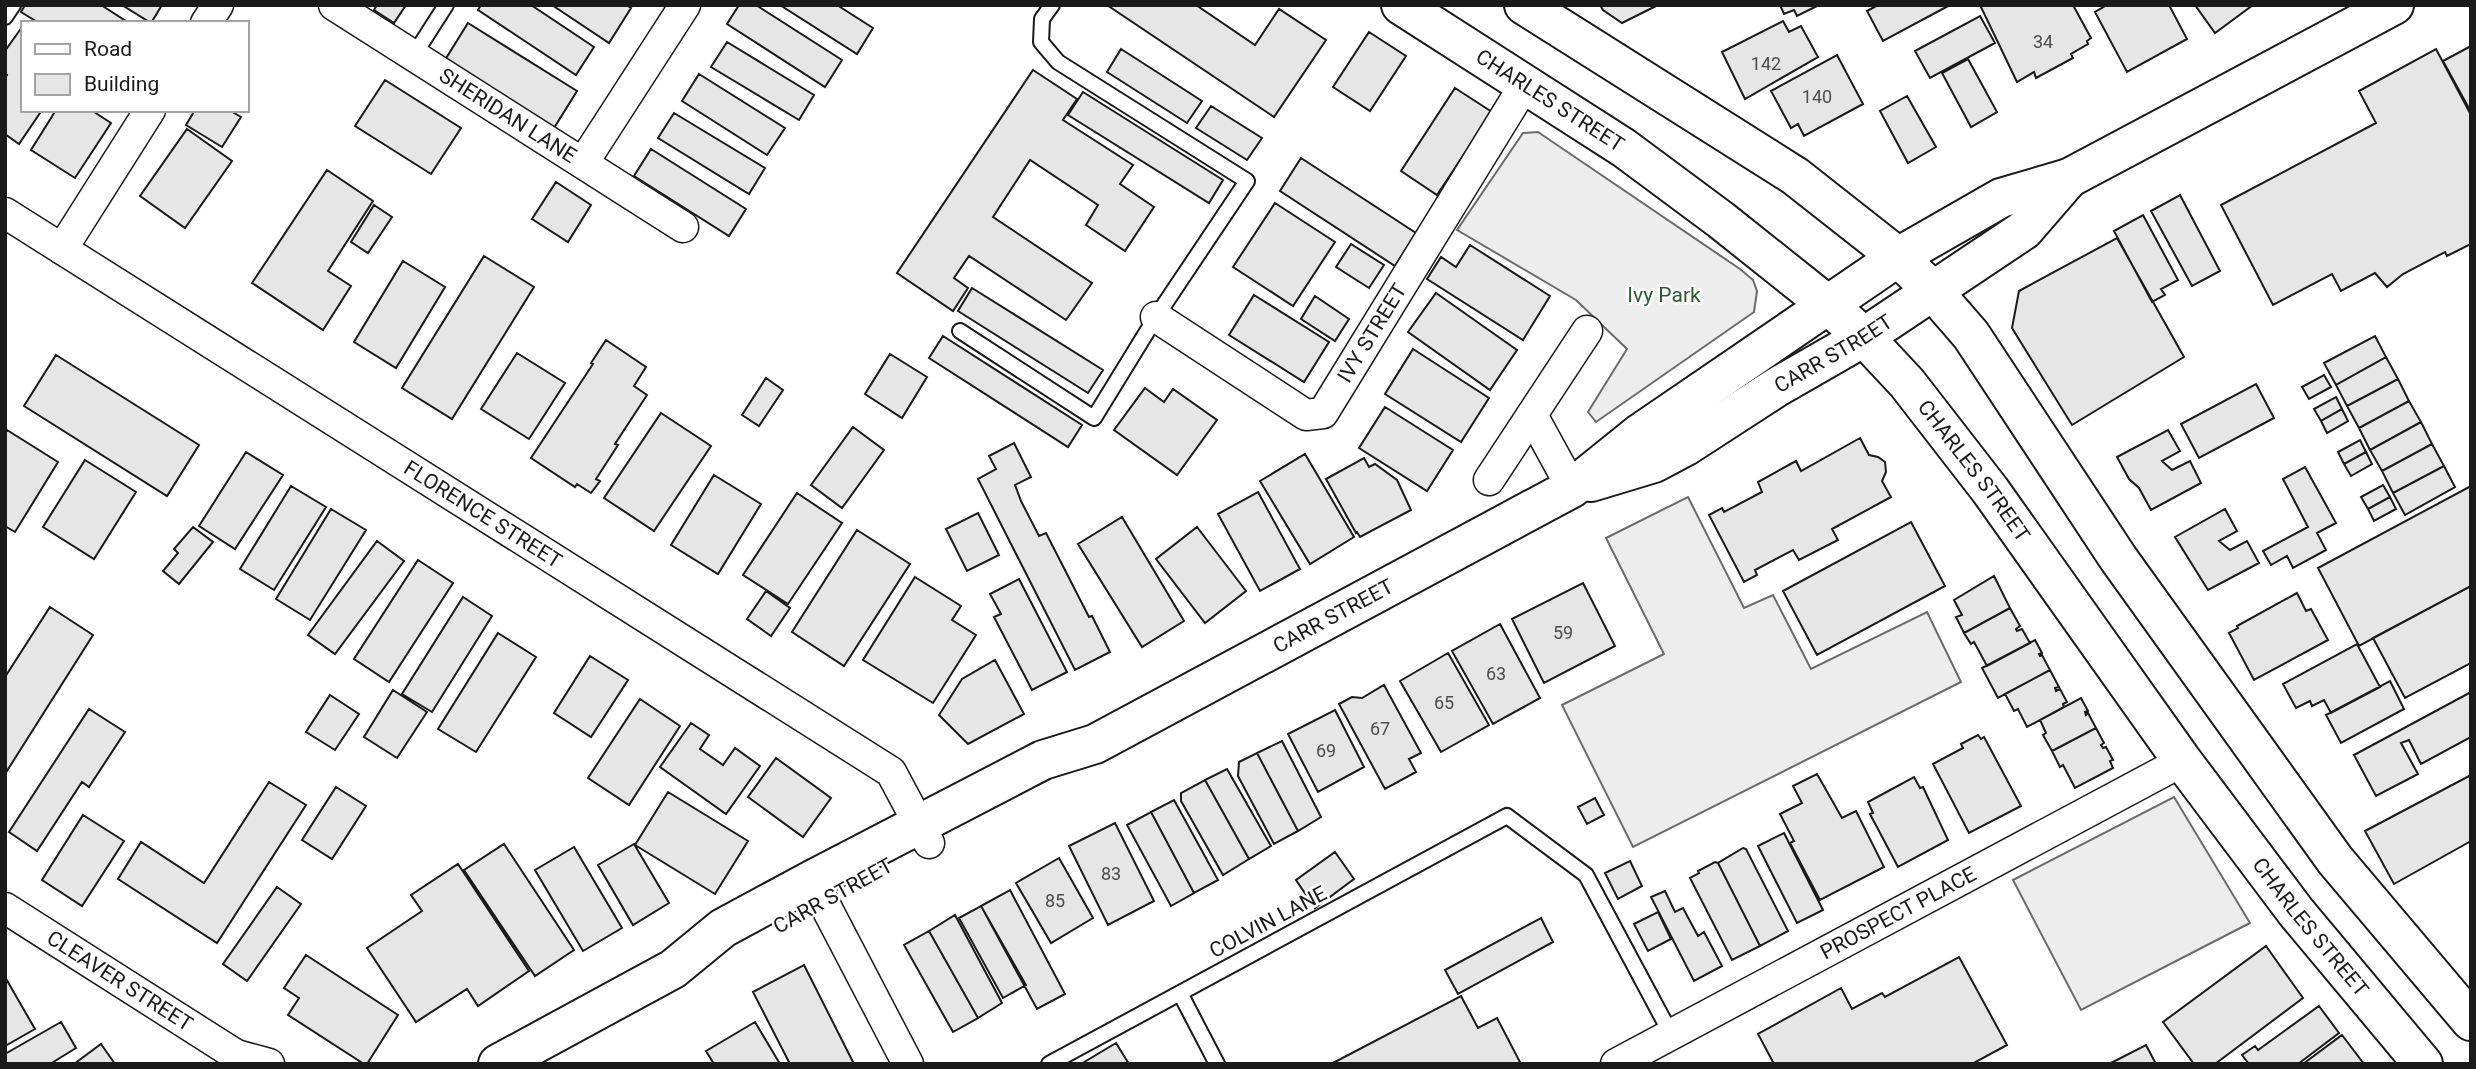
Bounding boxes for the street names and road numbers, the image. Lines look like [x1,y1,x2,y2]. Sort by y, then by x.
street label: CHARLES STREET [1472,44,1629,157]
street label: SHERIDAN LANE [435,63,581,168]
street label: IVY STREET [1333,279,1412,387]
street label: CARR STREET [1770,309,1897,398]
street label: CHARLES STREET [1913,395,2035,547]
street label: FLORENCE STREET [399,456,567,573]
street label: CARR STREET [1269,574,1398,658]
street label: CARR STREET [769,853,897,939]
street label: CHARLES STREET [2248,853,2374,1002]
street label: PROSPECT PLACE [1816,862,1980,965]
street label: COLVIN LANE [1205,881,1331,963]
street label: CLEAVER STREET [43,926,197,1036]

